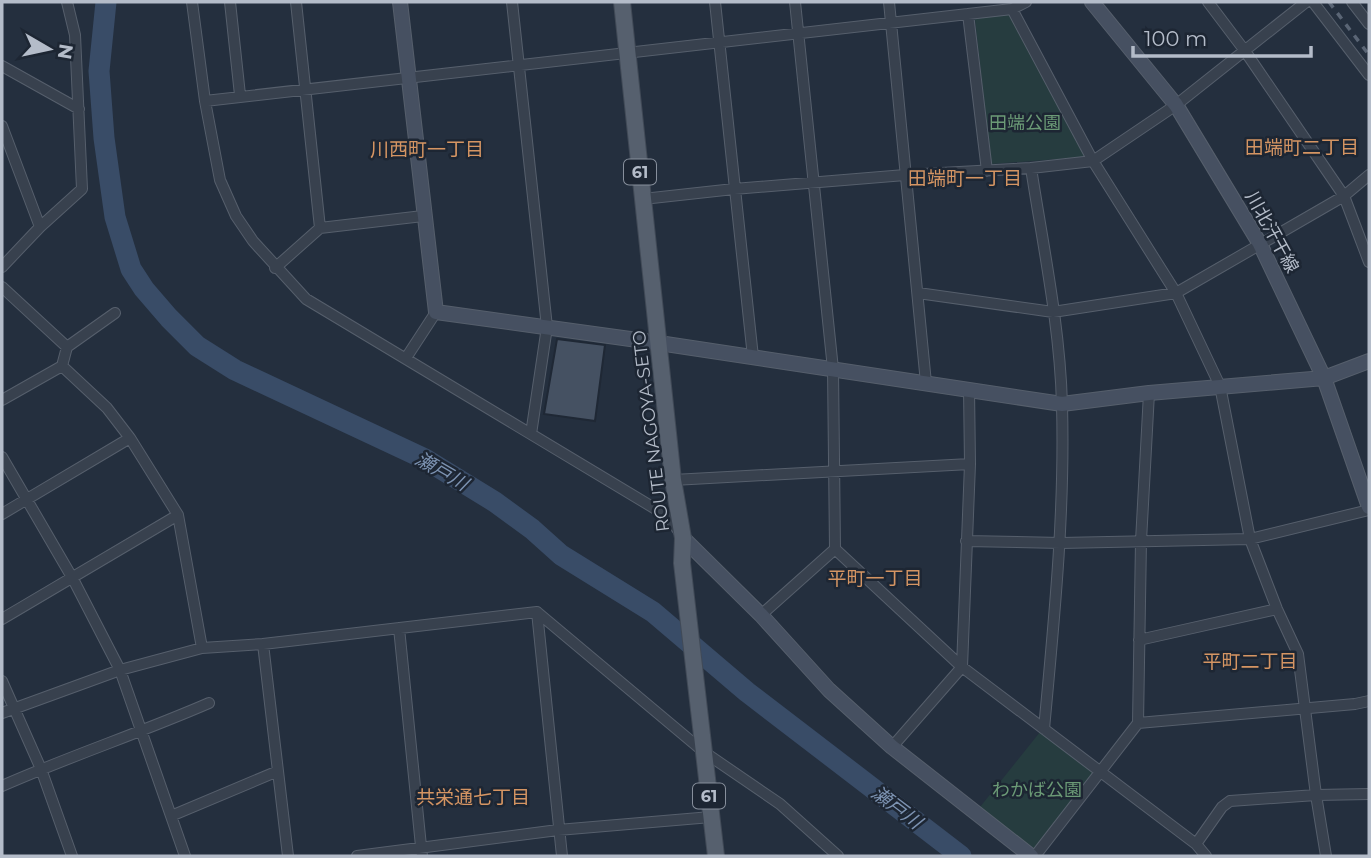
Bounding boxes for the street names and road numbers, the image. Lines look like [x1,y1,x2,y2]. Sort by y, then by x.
road number: 61 [624,160,656,184]
street label: 川北汗干線 [1241,187,1303,277]
street label: ROUTE NAGOYA-SETO [628,329,674,533]
road number: 61 [693,783,725,808]

